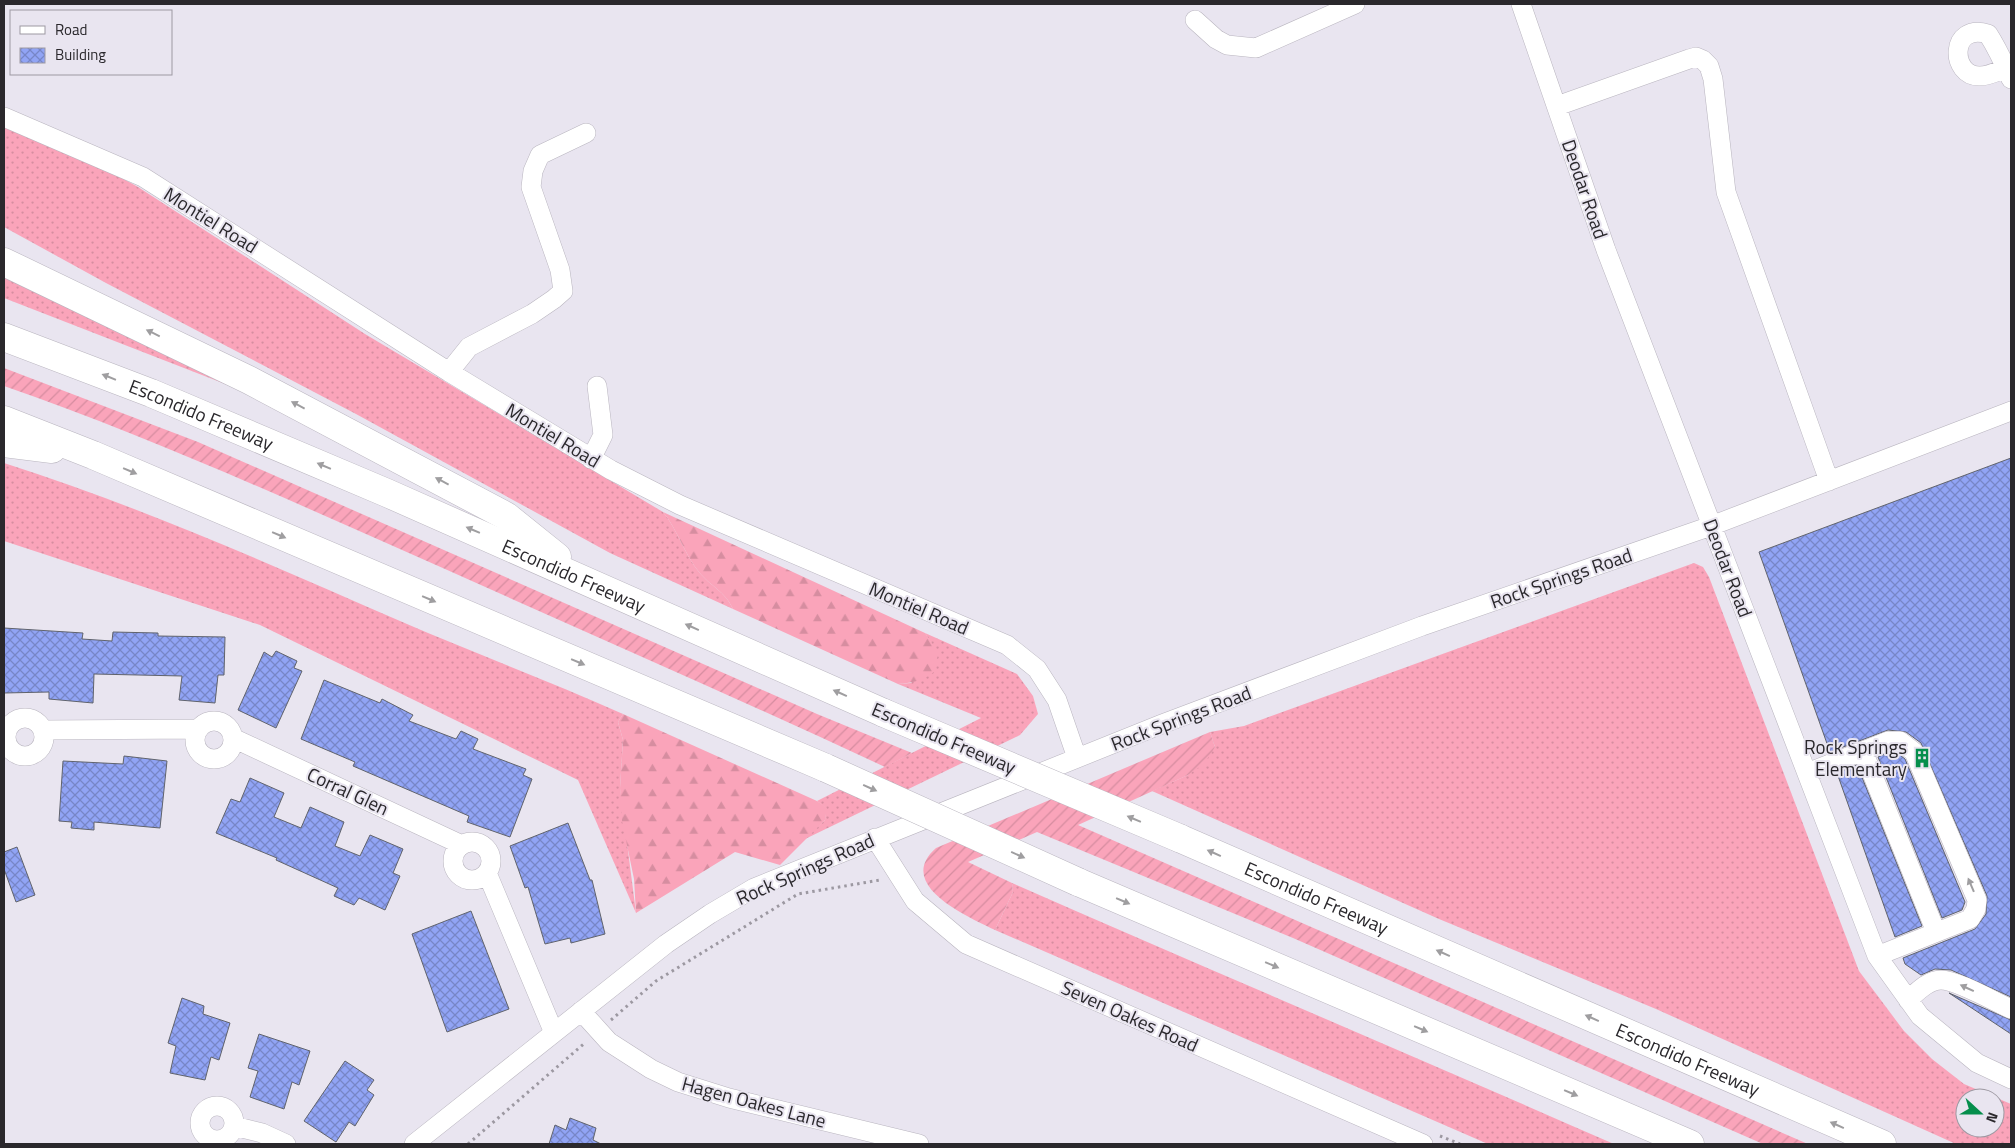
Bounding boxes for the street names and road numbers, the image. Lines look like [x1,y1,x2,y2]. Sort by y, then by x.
street label: Deodar Road [1555,135,1616,242]
street label: Montiel Road [159,179,264,260]
street label: Escondido Freeway [125,371,278,457]
street label: Montiel Road [500,395,606,474]
street label: Deodar Road [1696,514,1761,621]
street label: Escondido Freeway [498,531,651,620]
street label: Rock Springs Road [1486,540,1636,615]
street label: Montiel Road [865,573,974,642]
street label: Rock Springs Road [1106,677,1255,758]
street label: Escondido Freeway [868,694,1021,781]
street label: Corral Glen [303,759,394,822]
street label: Rock Springs Road [731,825,878,912]
street label: Escondido Freeway [1240,853,1393,942]
street label: Seven Oakes Road [1057,972,1203,1059]
street label: Escondido Freeway [1611,1015,1765,1103]
street label: Hagen Oakes Lane [679,1068,829,1135]

